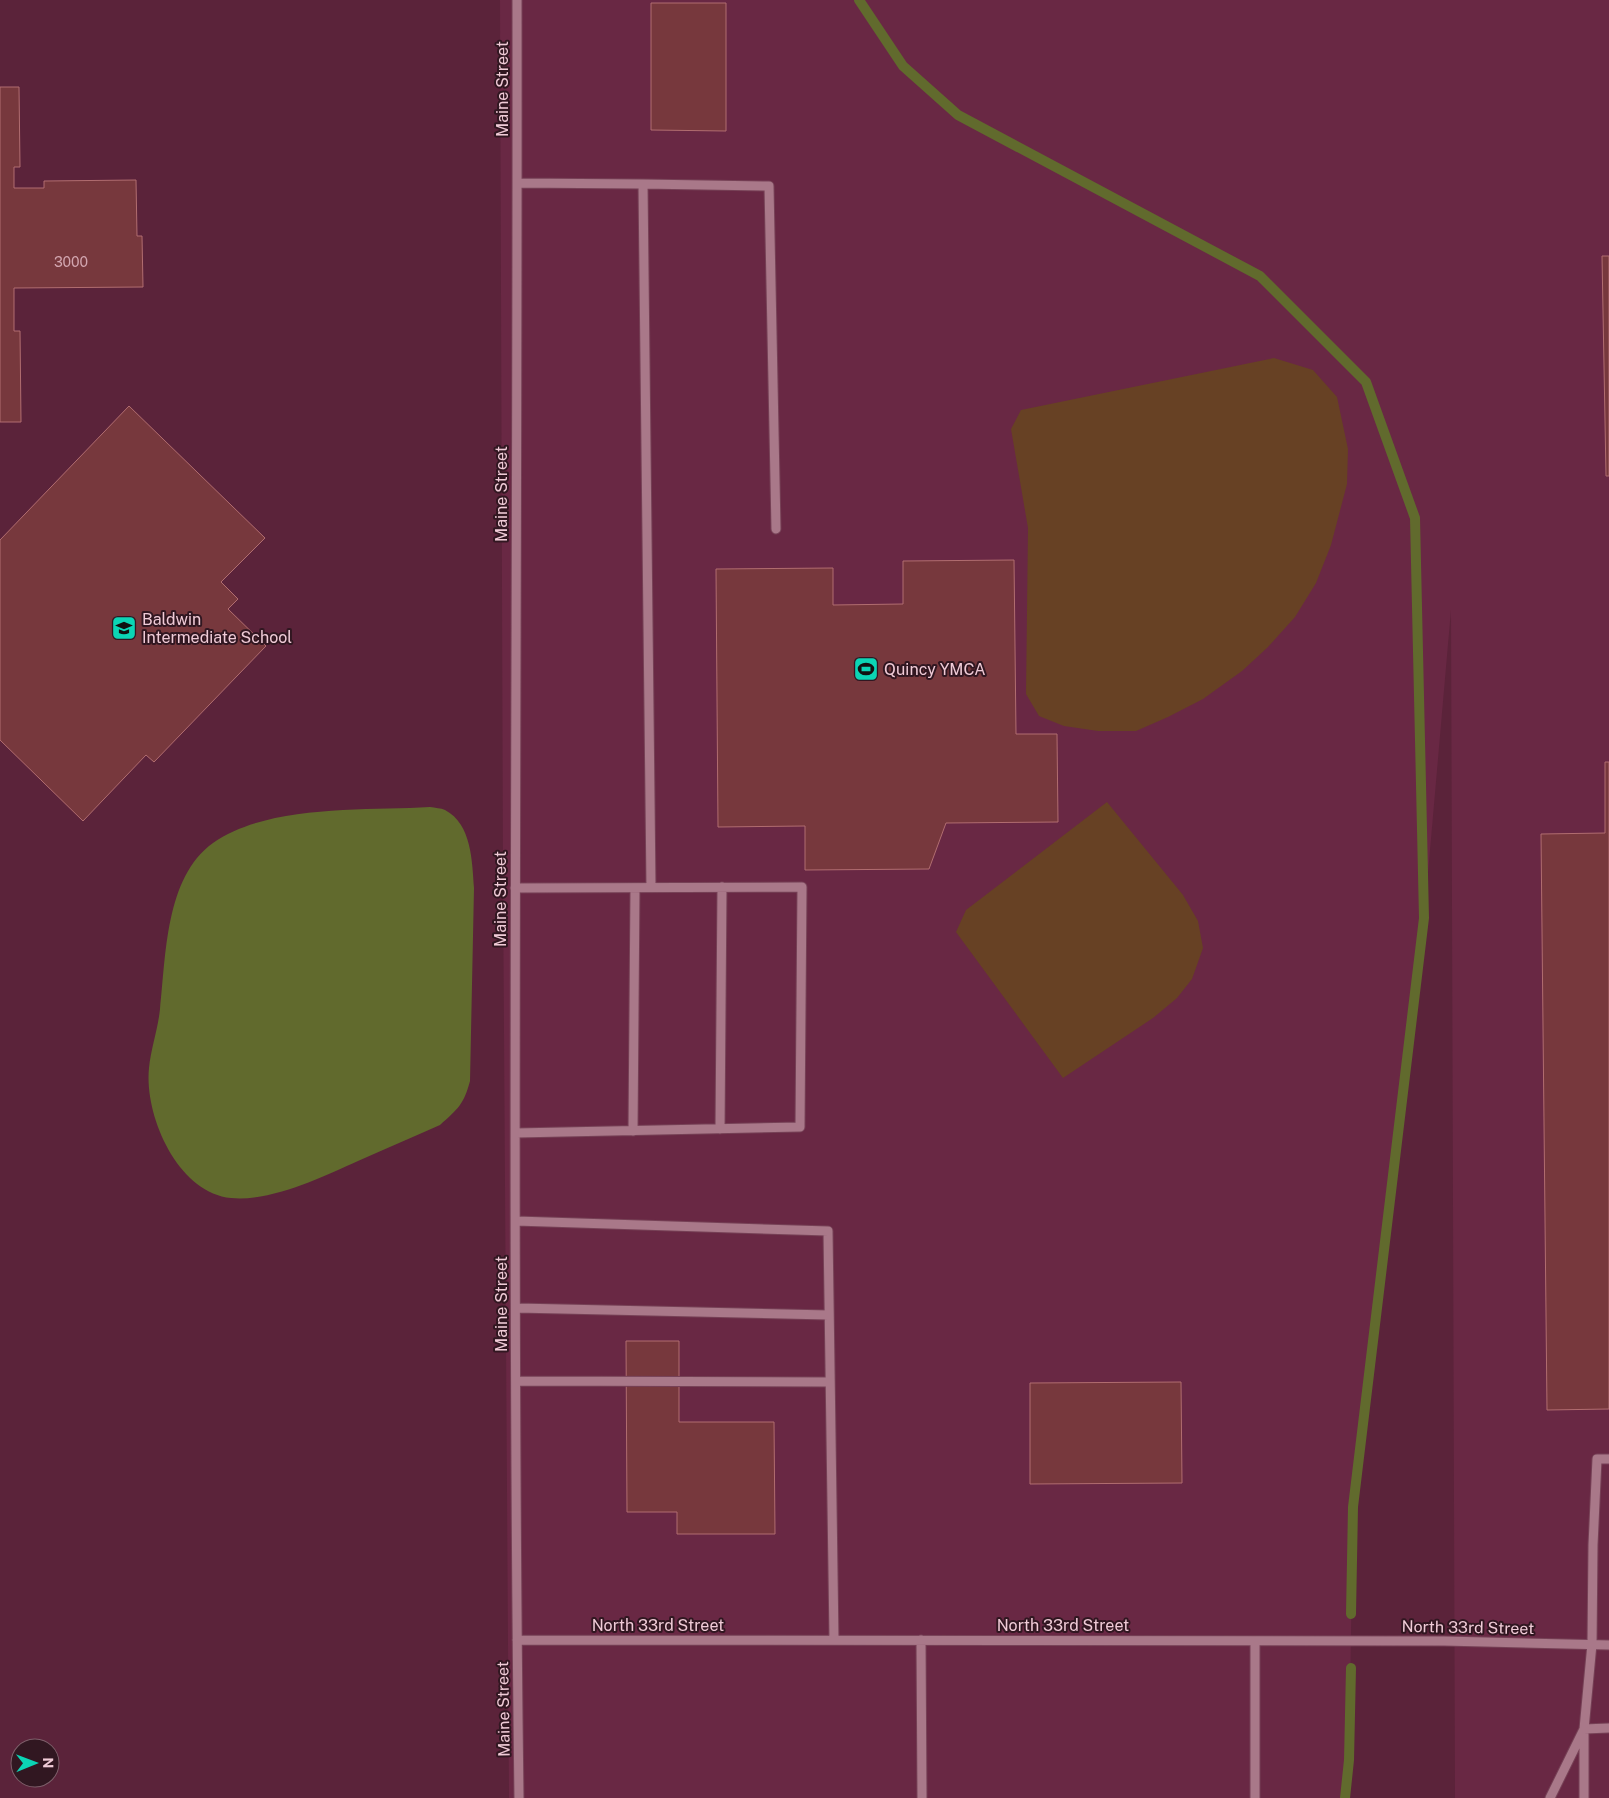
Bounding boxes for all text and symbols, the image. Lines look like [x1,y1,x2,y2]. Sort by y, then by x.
street label: Maine Street [493,41,512,137]
house number: 3000 [54,254,88,270]
street label: Maine Street [492,446,511,542]
place label: Baldwin Intermediate School [142,610,292,647]
school or university icon: Baldwin Intermediate School [111,615,137,641]
sports icon: Quincy YMCA [853,656,879,682]
place label: Quincy YMCA [884,660,986,679]
street label: Maine Street [491,851,510,947]
street label: Maine Street [492,1256,511,1352]
street label: North 33rd Street [592,1616,724,1635]
street label: North 33rd Street [997,1616,1129,1635]
street label: North 33rd Street [1401,1617,1535,1638]
street label: Maine Street [493,1661,514,1757]
north arrow [10,1738,60,1788]
text: N [40,1757,56,1768]

